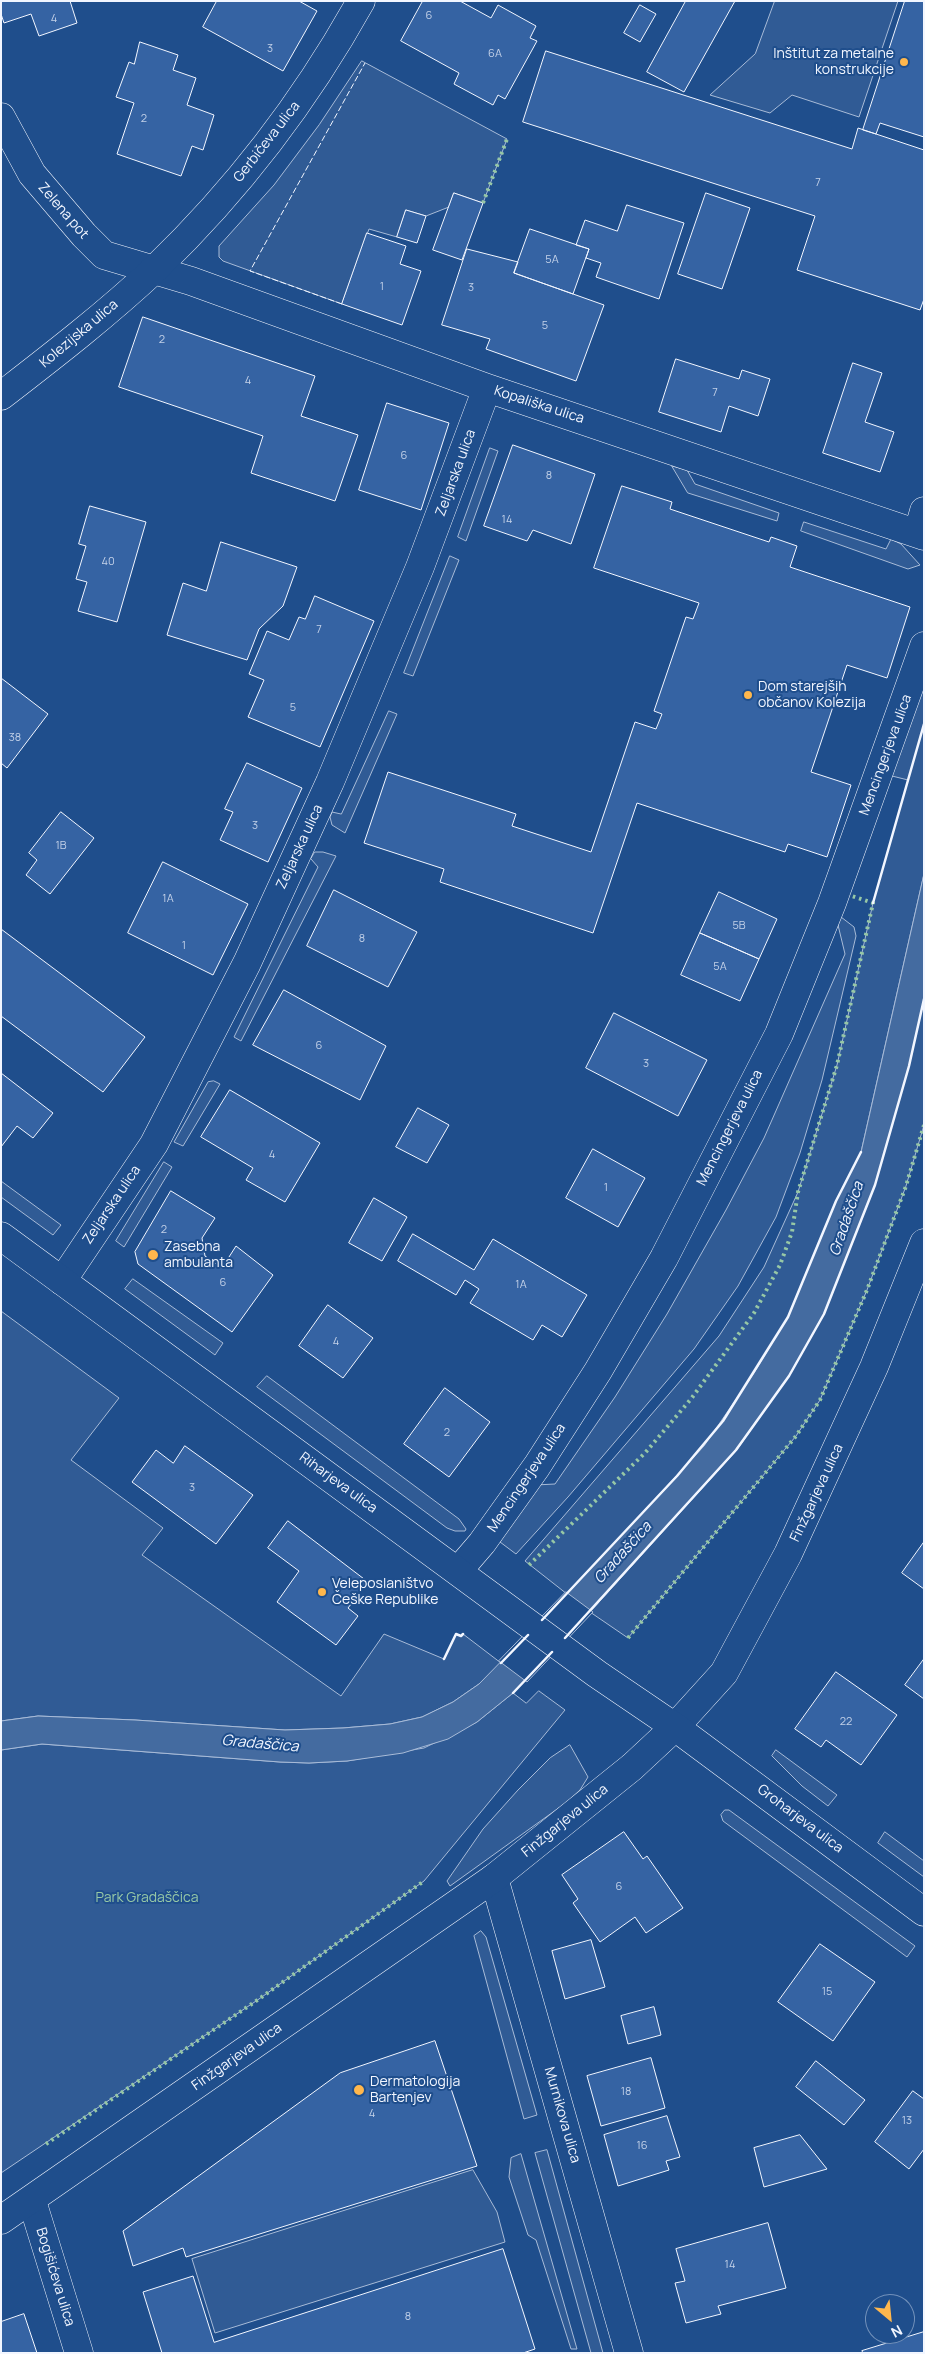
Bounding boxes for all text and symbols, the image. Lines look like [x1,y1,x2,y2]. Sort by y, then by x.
house number: 6 [426,9,432,23]
house number: 4 [51,12,57,26]
house number: 3 [267,42,273,56]
place label: Inštitut za metalne konstrukcije [773,46,894,78]
house number: 6A [488,47,502,61]
marker: Inštitut za metalne konstrukcije [898,56,910,68]
street label: Gerbičeva ulica [230,98,304,186]
house number: 2 [141,112,147,126]
house number: 7 [815,176,821,190]
street label: Zelena pot [34,179,92,243]
house number: 5A [545,253,559,267]
house number: 1 [380,280,384,294]
house number: 3 [468,281,474,295]
street label: Kolezijska ulica [36,296,122,372]
house number: 5 [542,319,548,333]
house number: 2 [159,333,165,347]
house number: 4 [245,374,251,388]
street label: Kopališka ulica [492,383,586,427]
house number: 7 [712,386,718,400]
street label: Zeljarska ulica [432,427,480,519]
house number: 6 [401,449,407,463]
house number: 8 [546,469,552,483]
house number: 14 [502,513,512,527]
house number: 40 [101,555,115,569]
house number: 7 [316,623,322,637]
place label: Dom starejših občanov Kolezija [758,679,866,712]
marker: Dom starejših občanov Kolezija [742,689,754,701]
street label: Mencingerjeva ulica [856,692,916,818]
house number: 5 [290,701,296,715]
house number: 38 [9,731,21,745]
street label: Zeljarska ulica [273,802,327,892]
house number: 3 [252,819,258,833]
house number: 1B [55,839,67,853]
house number: 1A [162,892,174,906]
house number: 5B [732,919,746,933]
house number: 8 [359,932,365,946]
house number: 1 [182,939,186,953]
house number: 5A [713,960,727,974]
house number: 6 [316,1039,322,1053]
house number: 3 [643,1057,649,1071]
street label: Mencingerjeva ulica [694,1067,766,1189]
house number: 4 [269,1148,275,1162]
street label: Zeljarska ulica [80,1162,144,1248]
water label: Gradaščica [826,1180,868,1258]
house number: 1 [604,1181,608,1195]
house number: 2 [161,1223,167,1237]
place label: Zasebna ambulanta [164,1239,233,1272]
marker: Zasebna ambulanta [146,1248,160,1262]
house number: 6 [220,1276,226,1290]
house number: 1A [515,1278,527,1292]
house number: 4 [333,1335,339,1349]
street label: Mencingerjeva ulica [484,1420,570,1536]
house number: 2 [444,1426,450,1440]
street label: Finžgarjeva ulica [787,1441,847,1545]
street label: Riharjeva ulica [296,1449,380,1517]
house number: 3 [189,1481,195,1495]
water label: Gradaščica [590,1518,656,1588]
place label: Veleposlaništvo Češke Republike [332,1576,439,1608]
marker: Veleposlaništvo Češke Republike [316,1586,328,1598]
house number: 22 [840,1715,852,1729]
water label: Gradaščica [221,1732,299,1756]
street label: Finžgarjeva ulica [518,1781,612,1861]
street label: Groharjeva ulica [754,1781,846,1857]
house number: 6 [616,1880,622,1894]
park label: Park Gradaščica [96,1890,198,1906]
house number: 15 [822,1985,832,1999]
street label: Finžgarjeva ulica [189,2020,285,2094]
street label: Murnikova ulica [540,2065,584,2165]
place label: Dermatologija Bartenjev [370,2074,460,2106]
marker: Dermatologija Bartenjev [352,2083,366,2097]
house number: 18 [621,2085,631,2099]
house number: 4 [369,2107,375,2121]
house number: 13 [902,2114,912,2128]
house number: 16 [636,2139,648,2153]
street label: Bogišićeva ulica [32,2226,78,2328]
house number: 14 [725,2258,735,2272]
north arrow [865,2294,915,2344]
house number: 8 [405,2310,411,2324]
text: N [888,2321,906,2343]

